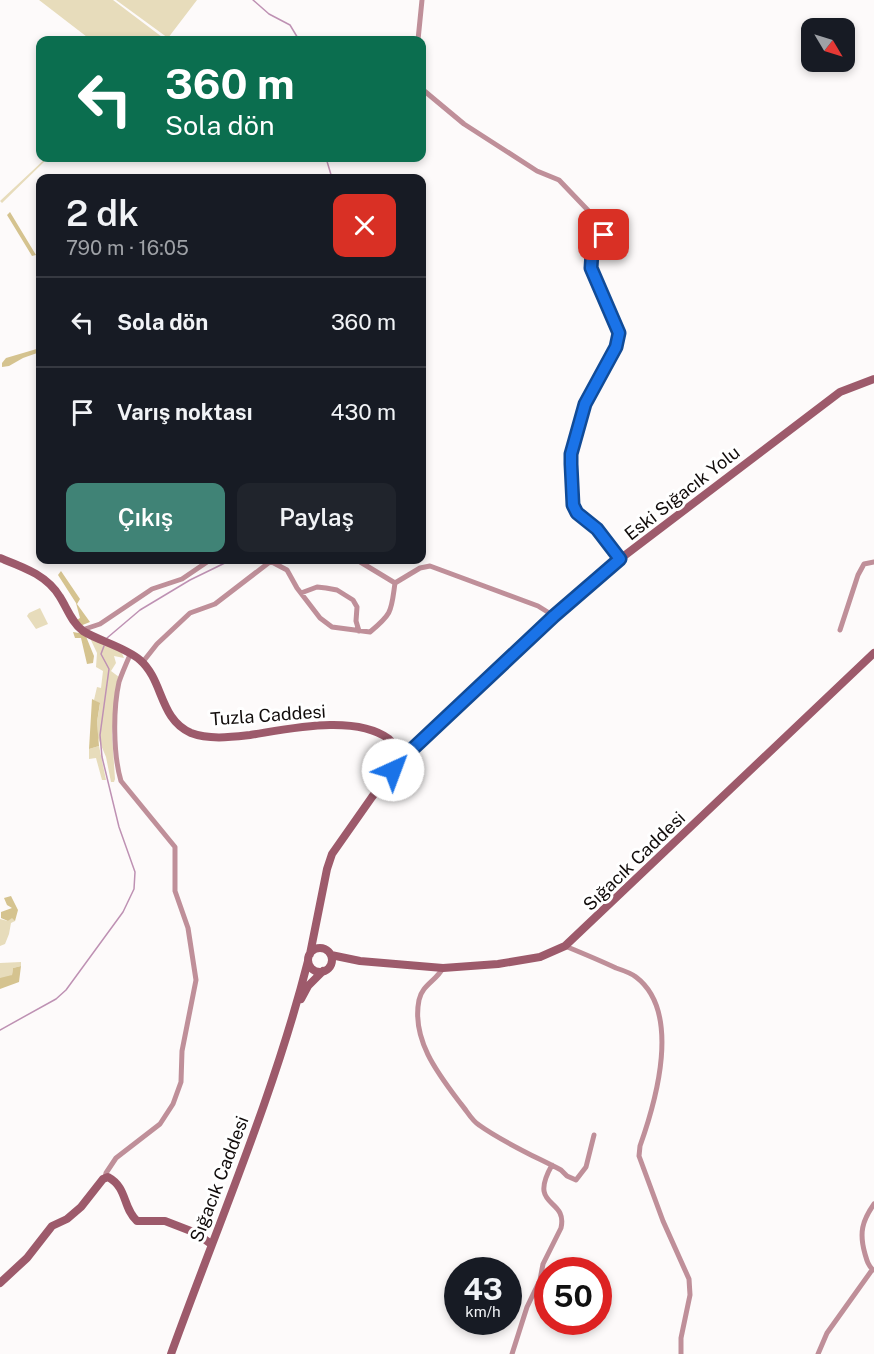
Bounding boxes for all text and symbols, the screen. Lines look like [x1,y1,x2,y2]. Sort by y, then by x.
north arrow [801,18,855,72]
map controls [801,18,855,72]
text: 360 m [165,59,295,108]
icon: left [66,60,144,138]
text: Sola dön [165,109,275,141]
text: 2 dk [66,192,139,234]
button: close [333,194,396,257]
pin [578,209,629,260]
icon: arrive [587,218,620,251]
text: 790 m · 16:05 [66,236,189,260]
icon: left [66,306,99,339]
text: Sola dön [117,309,208,335]
text: 360 m [331,309,396,335]
icon: arrive [66,396,99,429]
text: Varış noktası [117,399,252,425]
text: 430 m [331,399,396,425]
street label: Eski Sığacık Yolu [620,441,744,545]
button: Çıkış [66,483,225,552]
button: Paylaş [237,483,396,552]
street label: Tuzla Caddesi [210,700,326,730]
position arrow [361,738,425,802]
street label: Sığacık Caddesi [579,807,689,915]
street label: Sığacık Caddesi [185,1113,253,1245]
speed limit sign: 50 [534,1257,612,1335]
text: 43 [463,1271,503,1307]
text: km/h [465,1303,501,1320]

